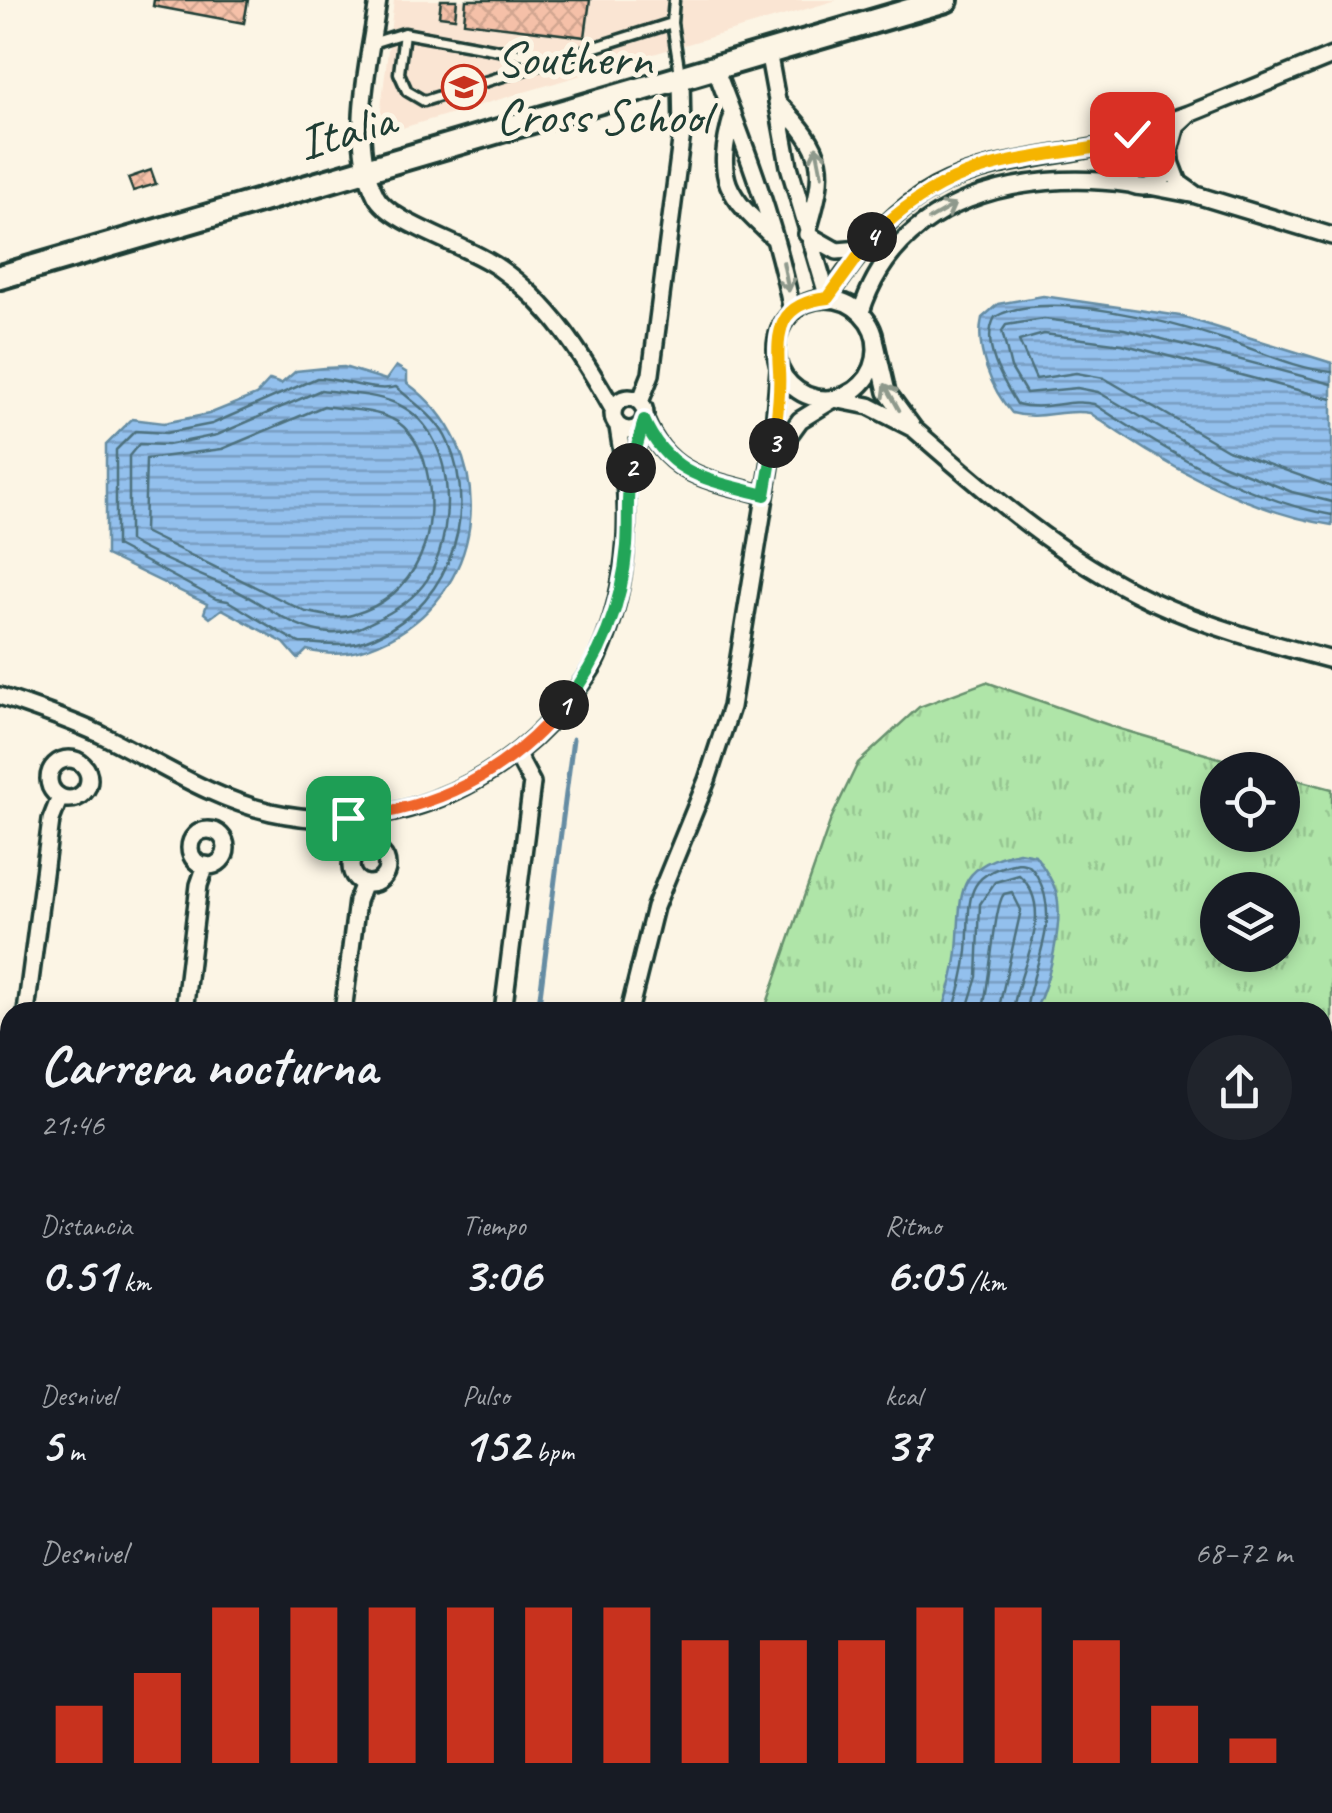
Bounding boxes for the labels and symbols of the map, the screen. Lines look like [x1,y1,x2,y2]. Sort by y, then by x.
place label: Southern Cross School [496,27,718,148]
school or university icon: Southern Cross School [441,64,487,110]
street label: Italia [291,86,406,175]
pin [1090,92,1175,177]
one-way arrow [808,146,827,178]
one-way arrow [927,202,955,222]
pin: 4 [847,212,897,262]
one-way arrow [777,260,796,292]
one-way arrow [881,383,901,412]
pin: 3 [749,418,799,468]
pin: 2 [606,443,656,493]
pin: 1 [539,680,589,730]
pin [306,776,391,861]

